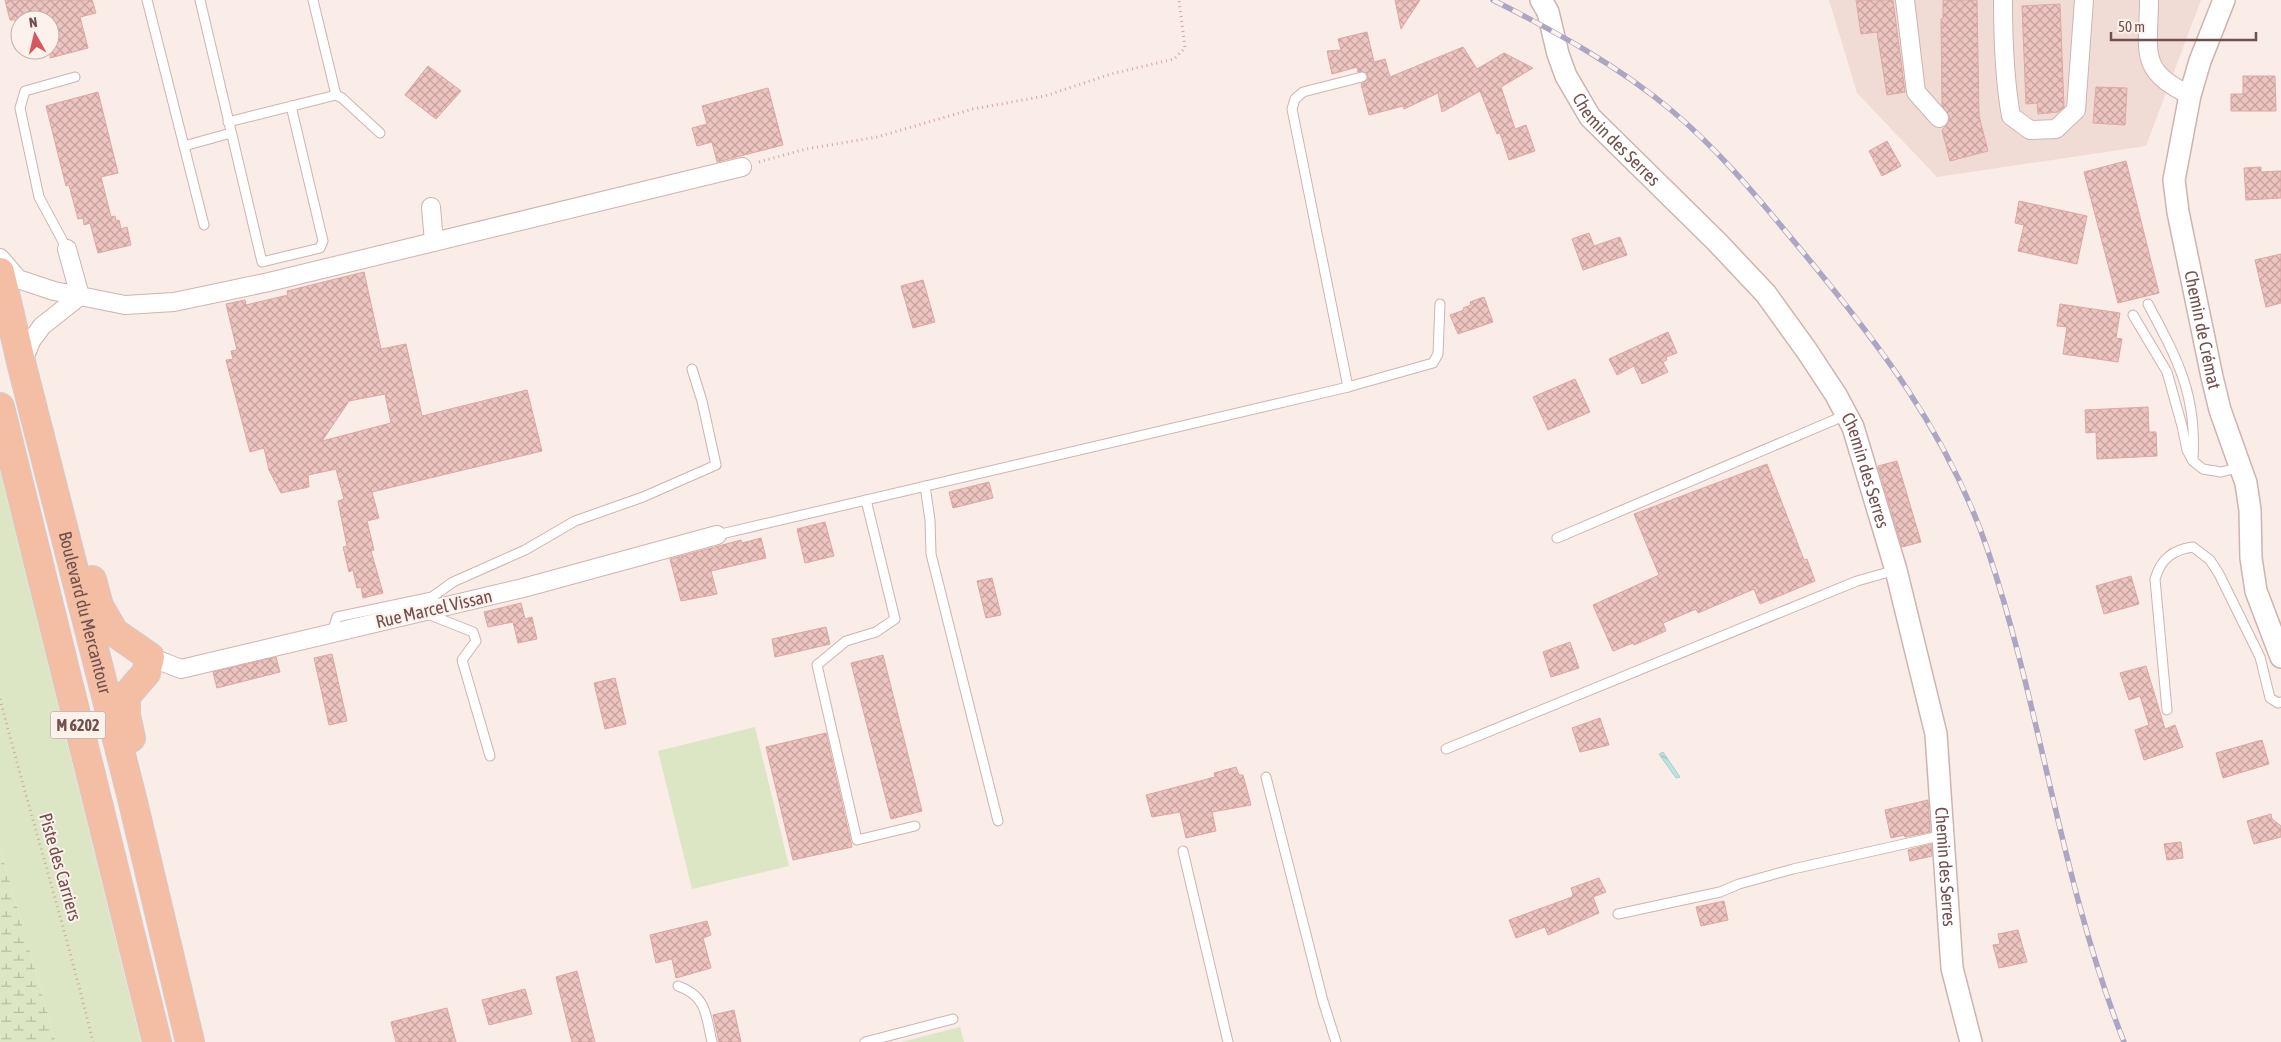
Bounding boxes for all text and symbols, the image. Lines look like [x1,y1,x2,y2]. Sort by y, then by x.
north arrow [10,10,60,60]
scale bar [2111,10,2256,42]
text: N [28,14,38,31]
text: 50 m [2118,18,2145,35]
street label: Chemin des Serres [1568,89,1665,190]
street label: Chemin de Crémat [2180,268,2226,391]
street label: Chemin des Serres [1837,409,1894,531]
street label: Boulevard du Mercantour [55,529,116,697]
street label: Rue Marcel Vissan [374,585,494,632]
road number: M 6202 [50,712,106,738]
street label: Chemin des Serres [1931,806,1960,927]
street label: Piste des Carriers [35,811,86,923]

